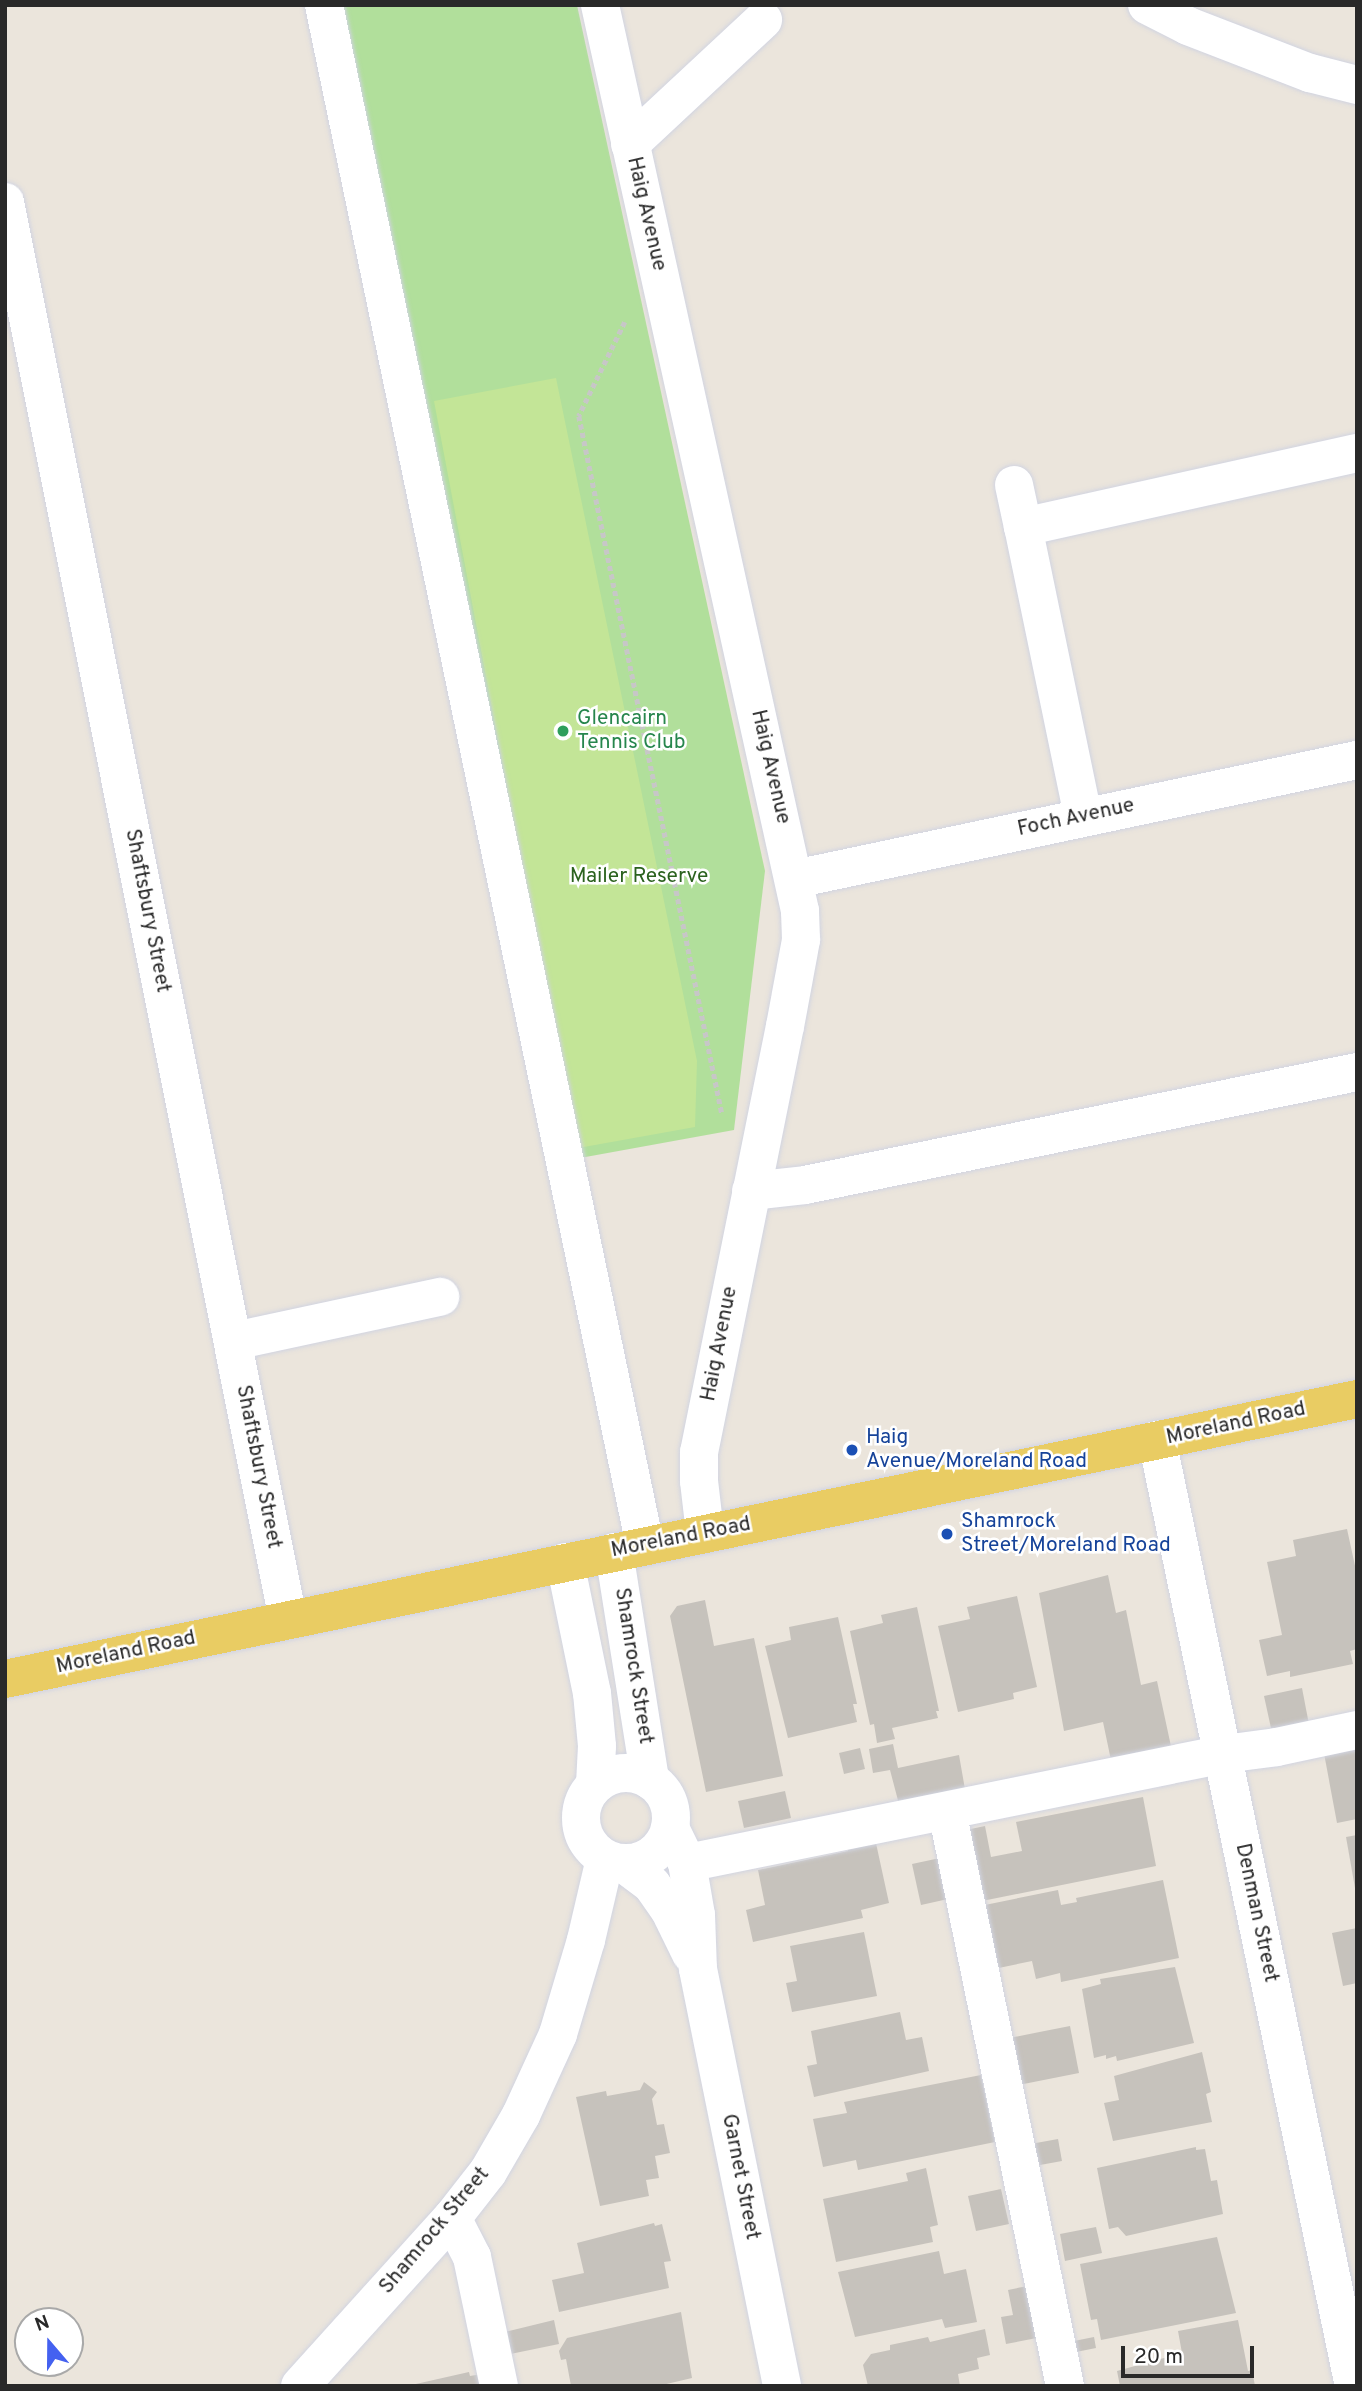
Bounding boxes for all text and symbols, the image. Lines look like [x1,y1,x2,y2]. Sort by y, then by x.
street label: Haig Avenue [621,154,671,274]
place label: Glencairn Tennis Club [577,706,686,756]
street label: Haig Avenue [745,707,795,827]
marker: Glencairn Tennis Club [555,723,571,739]
street label: Foch Avenue [1015,793,1137,843]
street label: Shaftsbury Street [119,827,175,995]
park label: Mailer Reserve [570,864,708,890]
street label: Haig Avenue [696,1284,744,1404]
street label: Shaftsbury Street [230,1383,286,1551]
street label: Moreland Road [1164,1397,1308,1451]
place label: Haig Avenue/Moreland Road [866,1425,1087,1475]
marker: Haig Avenue/Moreland Road [844,1442,860,1458]
place label: Shamrock Street/Moreland Road [961,1509,1171,1559]
street label: Moreland Road [609,1512,753,1564]
marker: Shamrock Street/Moreland Road [939,1526,955,1542]
street label: Shamrock Street [608,1586,658,1746]
street label: Moreland Road [54,1626,198,1680]
street label: Denman Street [1229,1841,1283,1985]
street label: Garnet Street [715,2112,765,2242]
street label: Shamrock Street [375,2162,495,2300]
north arrow [14,2307,84,2377]
text: N [32,2311,53,2338]
scale bar [1124,2332,1257,2376]
text: 20 m [1134,2344,1183,2371]

